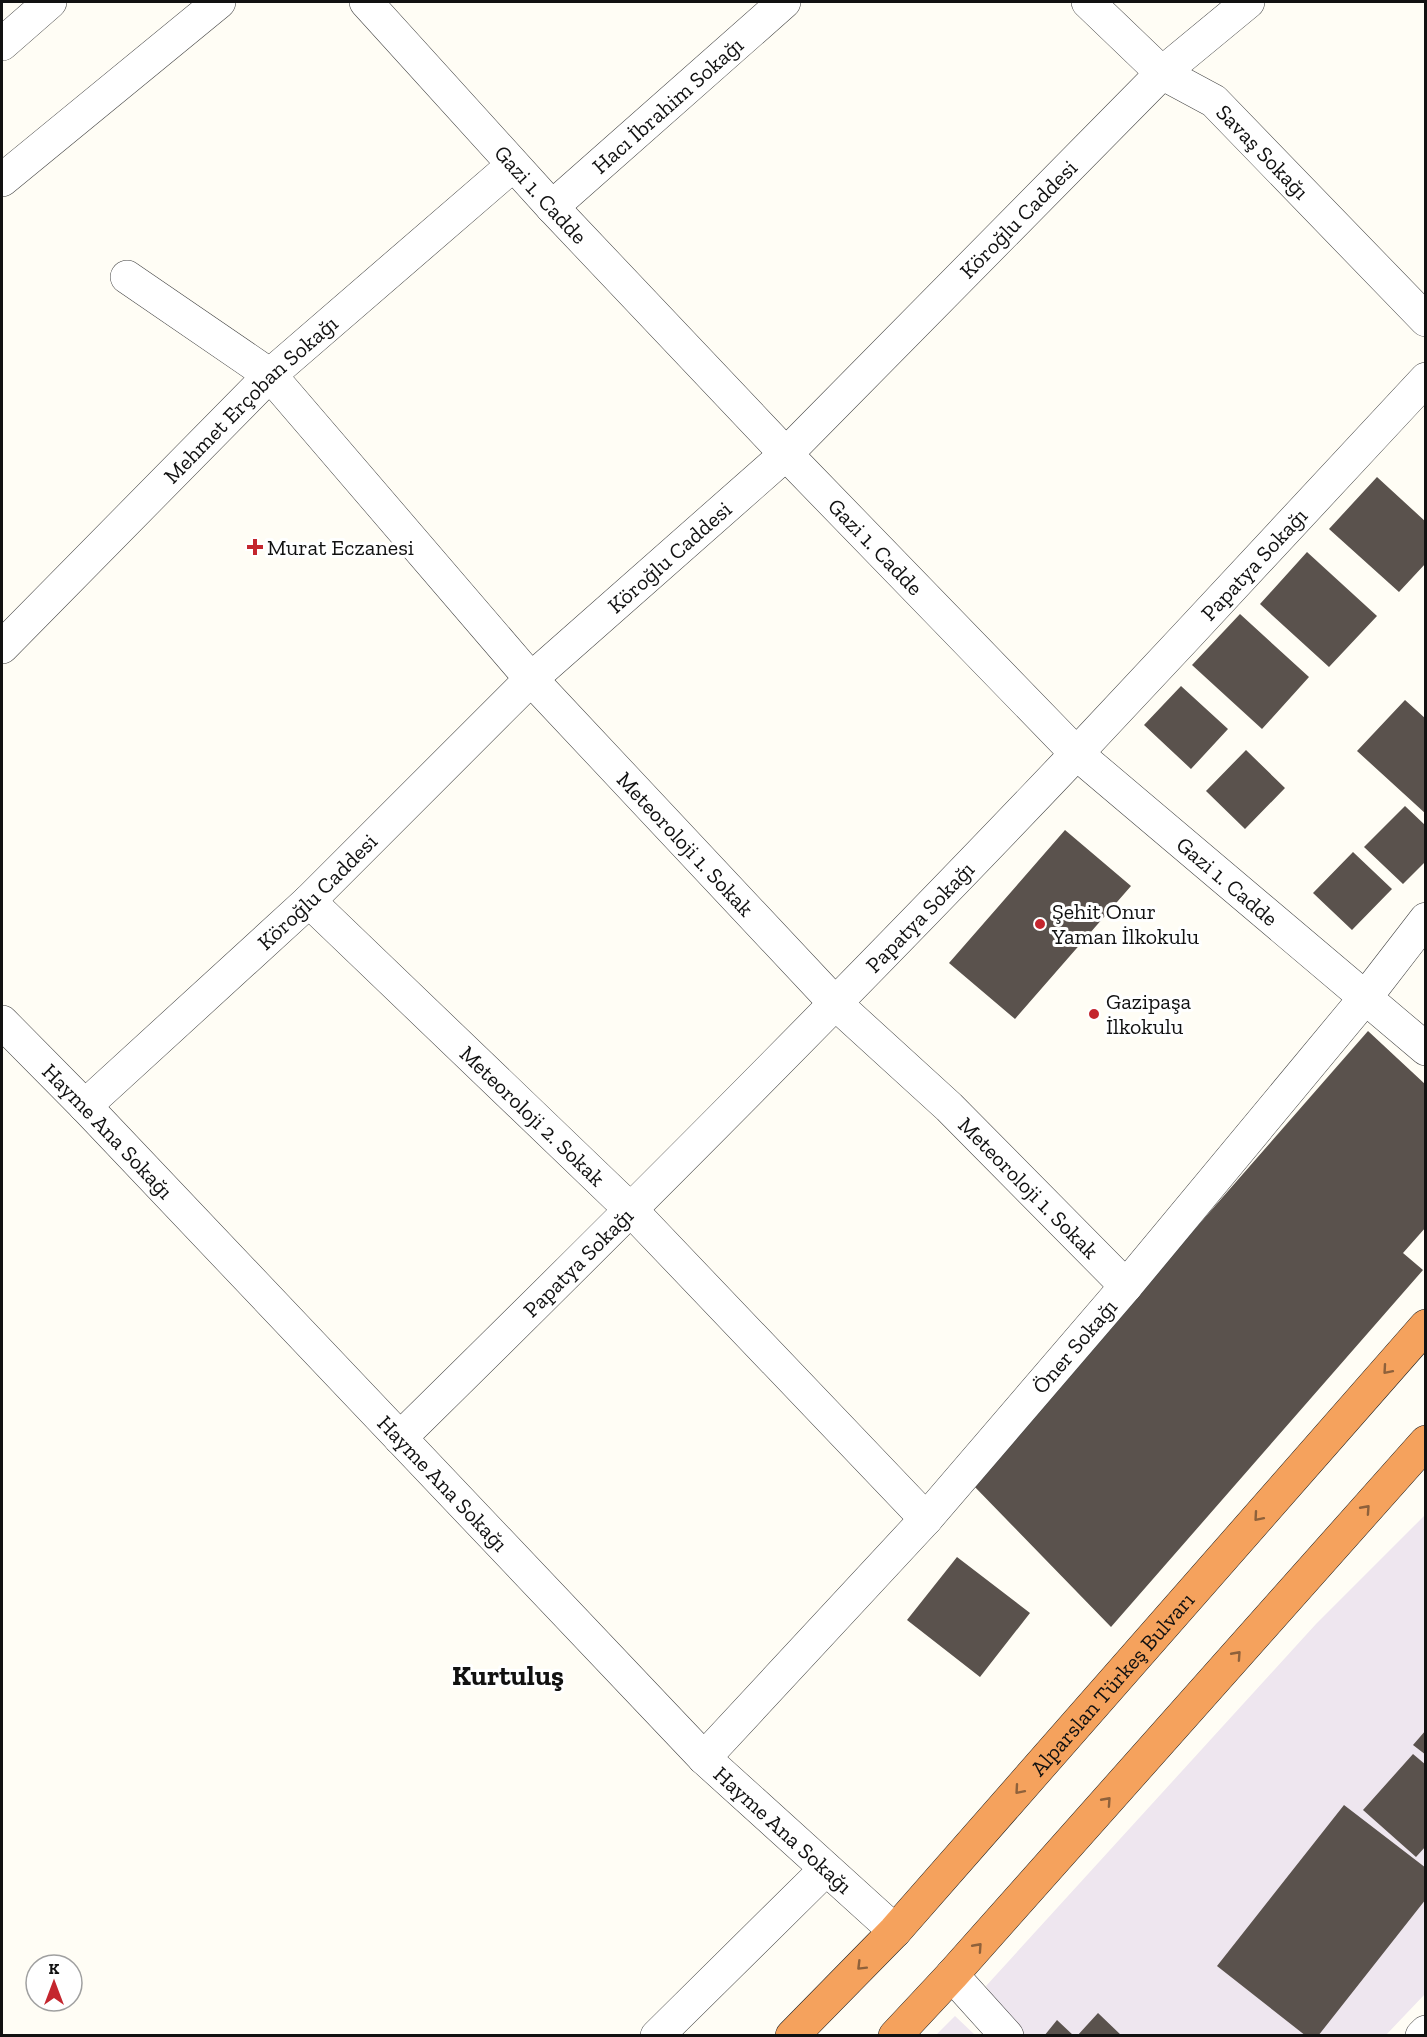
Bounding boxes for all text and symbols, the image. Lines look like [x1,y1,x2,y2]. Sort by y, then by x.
street label: Hacı İbrahim Sokağı [586,31,749,179]
street label: Savaş Sokağı [1211,99,1315,205]
street label: Gazi 1. Cadde [488,140,593,250]
street label: Köroğlu Caddesi [954,154,1083,284]
street label: Mehmet Erçoban Sokağı [158,310,343,489]
street label: Gazi 1. Cadde [822,493,929,601]
street label: Köroğlu Caddesi [602,496,737,619]
street label: Papatya Sokağı [1195,502,1313,626]
place label: Murat Eczanesi [267,534,414,561]
marker: Murat Eczanesi [248,540,262,554]
street label: Meteoroloji 1. Sokak [611,766,760,922]
street label: Köroğlu Caddesi [252,828,383,956]
street label: Gazi 1. Cadde [1171,831,1284,932]
street label: Papatya Sokağı [860,856,980,978]
place label: Şehit Onur Yaman İlkokulu [1051,898,1200,950]
marker: Şehit Onur Yaman İlkokulu [1033,917,1047,931]
place label: Gazipaşa İlkokulu [1106,988,1192,1040]
marker: Gazipaşa İlkokulu [1087,1007,1101,1021]
street label: Meteoroloji 2. Sokak [454,1040,611,1192]
street label: Hayme Ana Sokağı [37,1058,179,1205]
street label: Meteoroloji 1. Sokak [953,1112,1105,1265]
street label: Papatya Sokağı [517,1202,639,1323]
street label: Öner Sokağı [1027,1294,1123,1399]
one-way arrow [1383,1363,1394,1374]
street label: Hayme Ana Sokağı [372,1410,513,1557]
one-way arrow [1359,1505,1370,1516]
one-way arrow [1254,1510,1265,1521]
street label: Alparslan Türkeş Bulvarı [1025,1587,1200,1781]
one-way arrow [1230,1651,1241,1662]
district label: Kurtuluş [452,1659,564,1692]
street label: Hayme Ana Sokağı [708,1761,858,1900]
one-way arrow [1015,1783,1026,1794]
one-way arrow [1100,1797,1111,1807]
one-way arrow [971,1943,982,1953]
north arrow [24,1953,84,2013]
text: K [49,1959,60,1978]
one-way arrow [857,1959,868,1970]

